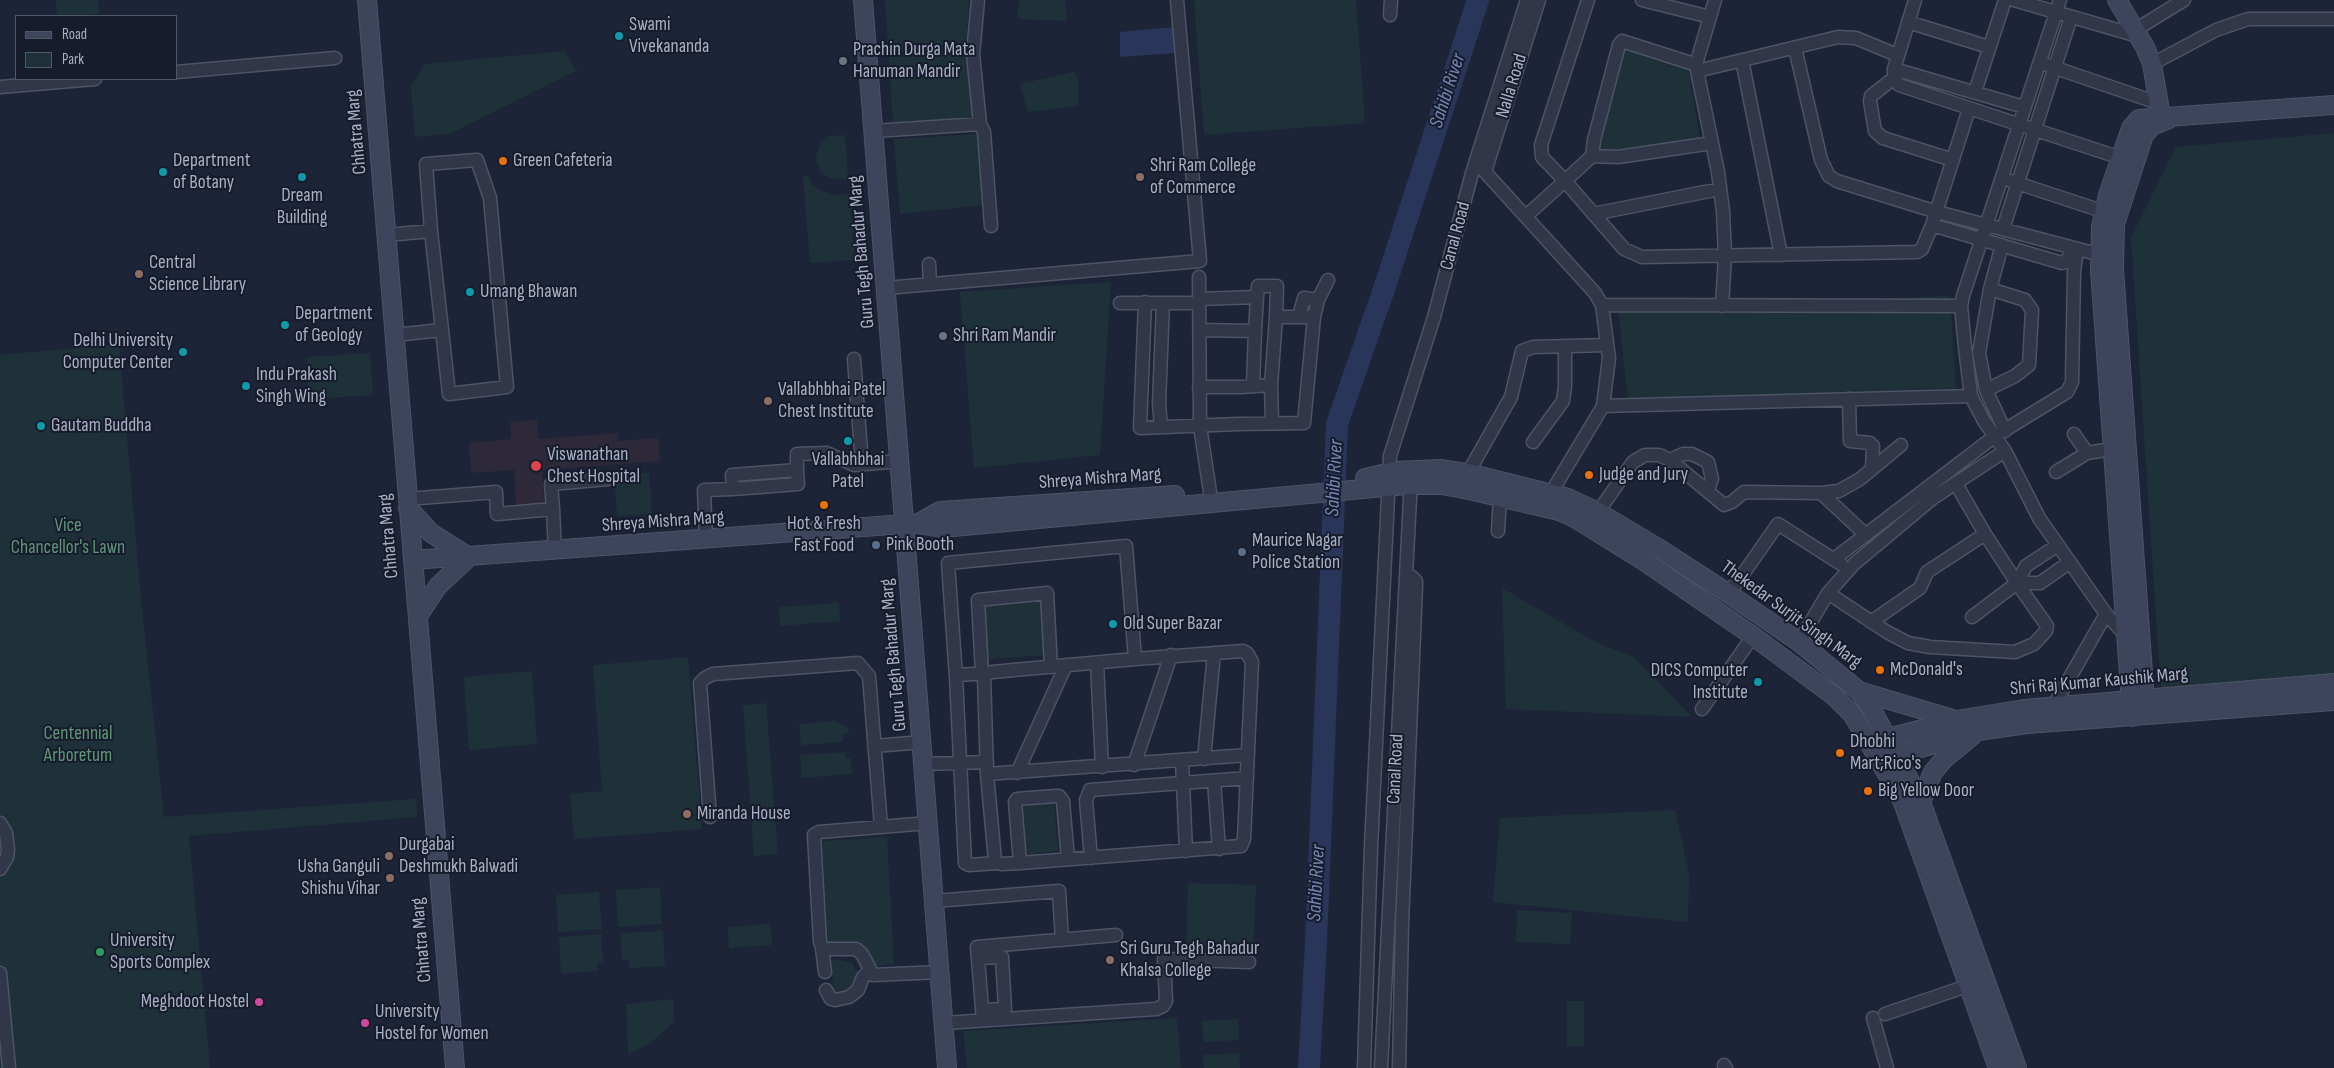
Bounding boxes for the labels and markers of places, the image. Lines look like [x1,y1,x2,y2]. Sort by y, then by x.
place label: Swami Vivekananda [629,14,709,58]
marker: Swami Vivekananda [613,30,625,42]
place label: Prachin Durga Mata Hanuman Mandir [853,39,975,83]
marker: Prachin Durga Mata Hanuman Mandir [837,55,849,67]
place label: Department of Botany [173,150,251,194]
place label: Green Cafeteria [513,150,613,172]
marker: Green Cafeteria [497,155,509,167]
place label: Shri Ram College of Commerce [1150,155,1256,199]
marker: Department of Botany [157,166,169,178]
marker: Dream Building [296,171,308,183]
marker: Shri Ram College of Commerce [1134,171,1146,183]
place label: Dream Building [277,185,327,229]
place label: Central Science Library [149,252,246,296]
marker: Central Science Library [133,268,145,280]
place label: Umang Bhawan [480,281,577,303]
marker: Umang Bhawan [464,286,476,298]
place label: Department of Geology [295,303,373,347]
marker: Department of Geology [279,319,291,331]
place label: Shri Ram Mandir [953,325,1056,347]
place label: Delhi University Computer Center [63,330,173,374]
marker: Shri Ram Mandir [937,330,949,342]
marker: Delhi University Computer Center [177,346,189,358]
place label: Indu Prakash Singh Wing [256,364,337,408]
place label: Vallabhbhai Patel Chest Institute [778,379,885,423]
marker: Indu Prakash Singh Wing [240,380,252,392]
marker: Vallabhbhai Patel Chest Institute [762,395,774,407]
place label: Gautam Buddha [51,415,152,437]
marker: Gautam Buddha [35,420,47,432]
marker: Vallabhbhai Patel [842,435,854,447]
place label: Viswanathan Chest Hospital [547,444,640,488]
place label: Vallabhbhai Patel [812,449,884,493]
marker: Viswanathan Chest Hospital [529,459,543,473]
place label: Judge and Jury [1599,464,1688,486]
marker: Judge and Jury [1583,469,1595,481]
marker: Hot & Fresh Fast Food [818,499,830,511]
place label: Hot & Fresh Fast Food [787,513,861,557]
place label: Maurice Nagar Police Station [1252,530,1343,574]
place label: Pink Booth [886,534,954,556]
marker: Pink Booth [870,539,882,551]
marker: Maurice Nagar Police Station [1236,546,1248,558]
place label: Old Super Bazar [1123,613,1222,635]
marker: Old Super Bazar [1107,618,1119,630]
place label: McDonald's [1890,659,1963,681]
place label: DICS Computer Institute [1651,660,1748,704]
marker: McDonald's [1874,664,1886,676]
marker: DICS Computer Institute [1752,676,1764,688]
place label: Dhobhi Mart;Rico's [1850,731,1921,775]
marker: Dhobhi Mart;Rico's [1834,747,1846,759]
place label: Big Yellow Door [1878,780,1974,802]
marker: Big Yellow Door [1862,785,1874,797]
place label: Miranda House [697,803,791,825]
marker: Miranda House [681,808,693,820]
place label: Durgabai Deshmukh Balwadi [399,834,518,878]
marker: Durgabai Deshmukh Balwadi [383,850,395,862]
place label: Usha Ganguli Shishu Vihar [297,856,380,900]
marker: Usha Ganguli Shishu Vihar [384,872,396,884]
place label: University Sports Complex [110,930,210,974]
place label: Sri Guru Tegh Bahadur Khalsa College [1120,938,1259,982]
marker: University Sports Complex [94,946,106,958]
marker: Sri Guru Tegh Bahadur Khalsa College [1104,954,1116,966]
place label: Meghdoot Hostel [141,991,249,1013]
marker: Meghdoot Hostel [253,996,265,1008]
place label: University Hostel for Women [375,1001,489,1045]
marker: University Hostel for Women [359,1017,371,1029]

